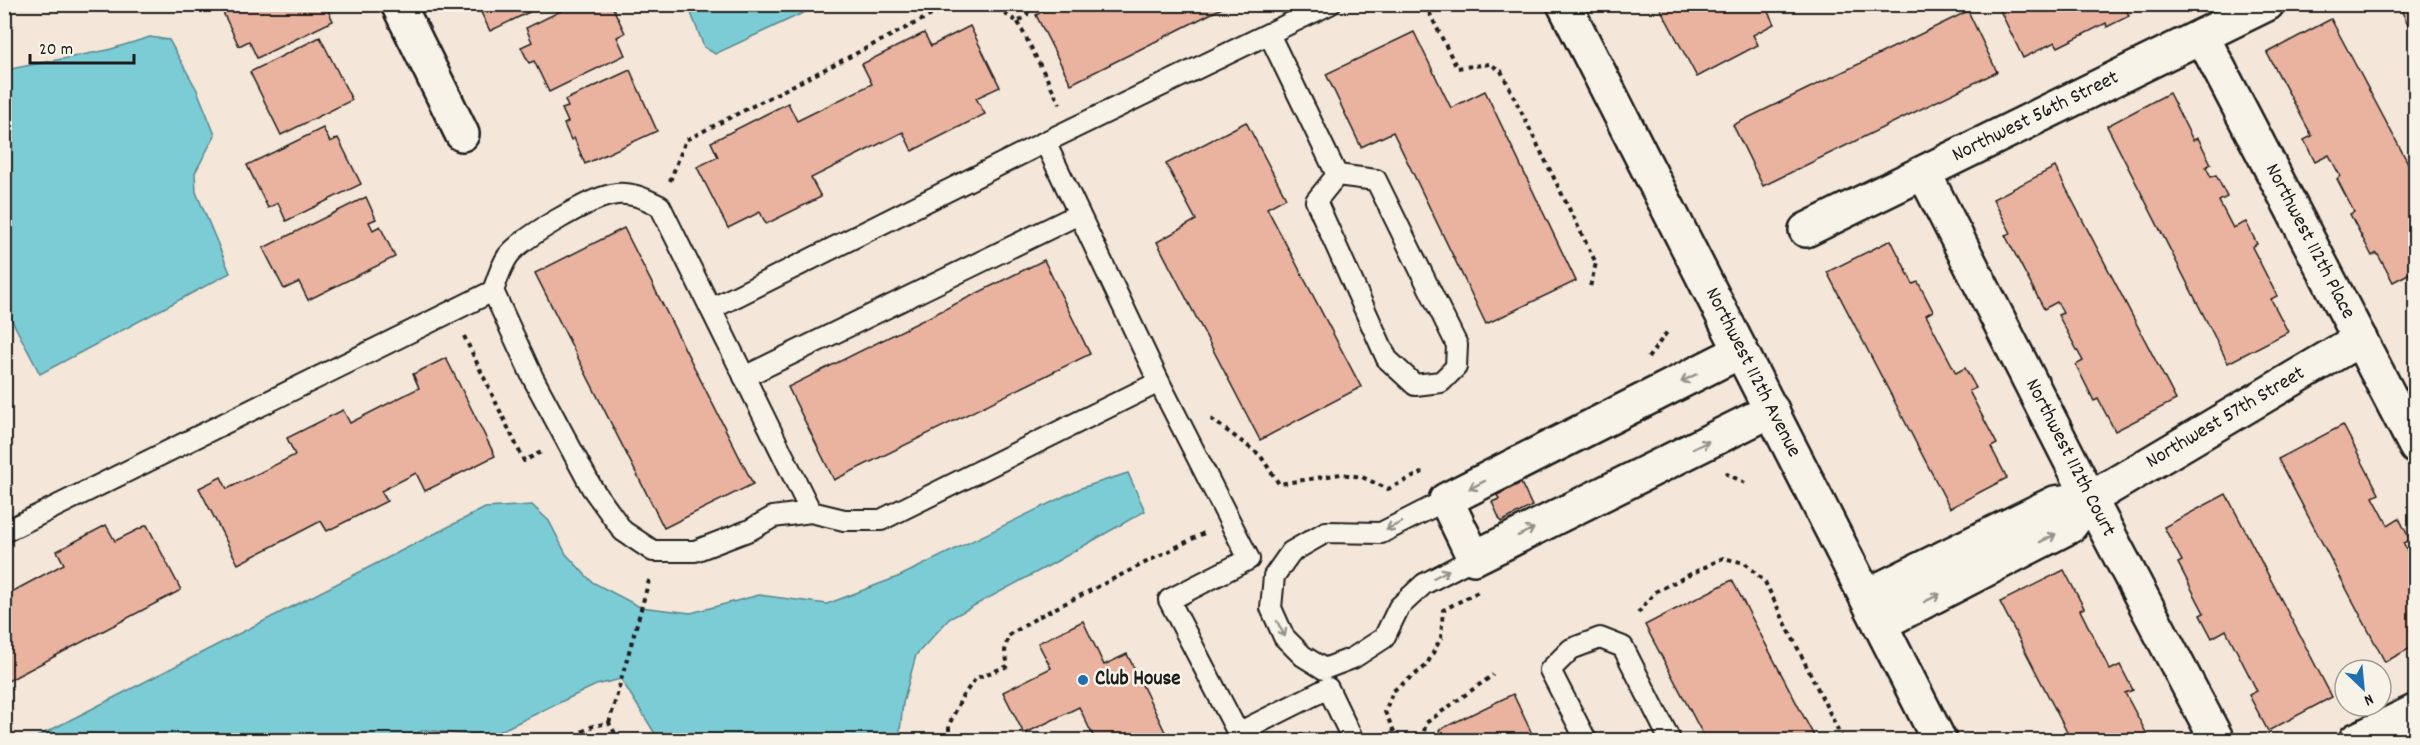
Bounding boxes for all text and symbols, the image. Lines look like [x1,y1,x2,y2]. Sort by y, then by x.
scale bar [30,27,134,65]
text: 20 m [39,38,73,63]
street label: Northwest 56th Street [1947,64,2125,171]
street label: Northwest 112th Place [2256,159,2362,325]
street label: Northwest 112th Avenue [1696,283,1808,463]
street label: Northwest 57th Street [2141,359,2311,477]
one-way arrow [1680,372,1698,384]
street label: Northwest 112th Court [2016,374,2123,543]
one-way arrow [1692,439,1710,451]
one-way arrow [1469,479,1487,491]
one-way arrow [1386,521,1404,533]
one-way arrow [1517,525,1535,537]
one-way arrow [2038,532,2056,543]
one-way arrow [1432,568,1450,580]
one-way arrow [1923,591,1941,603]
one-way arrow [1275,619,1287,637]
north arrow [2333,658,2393,718]
place label: Club House [1095,665,1181,695]
marker: Club House [1076,673,1090,687]
text: N [2360,687,2377,711]

